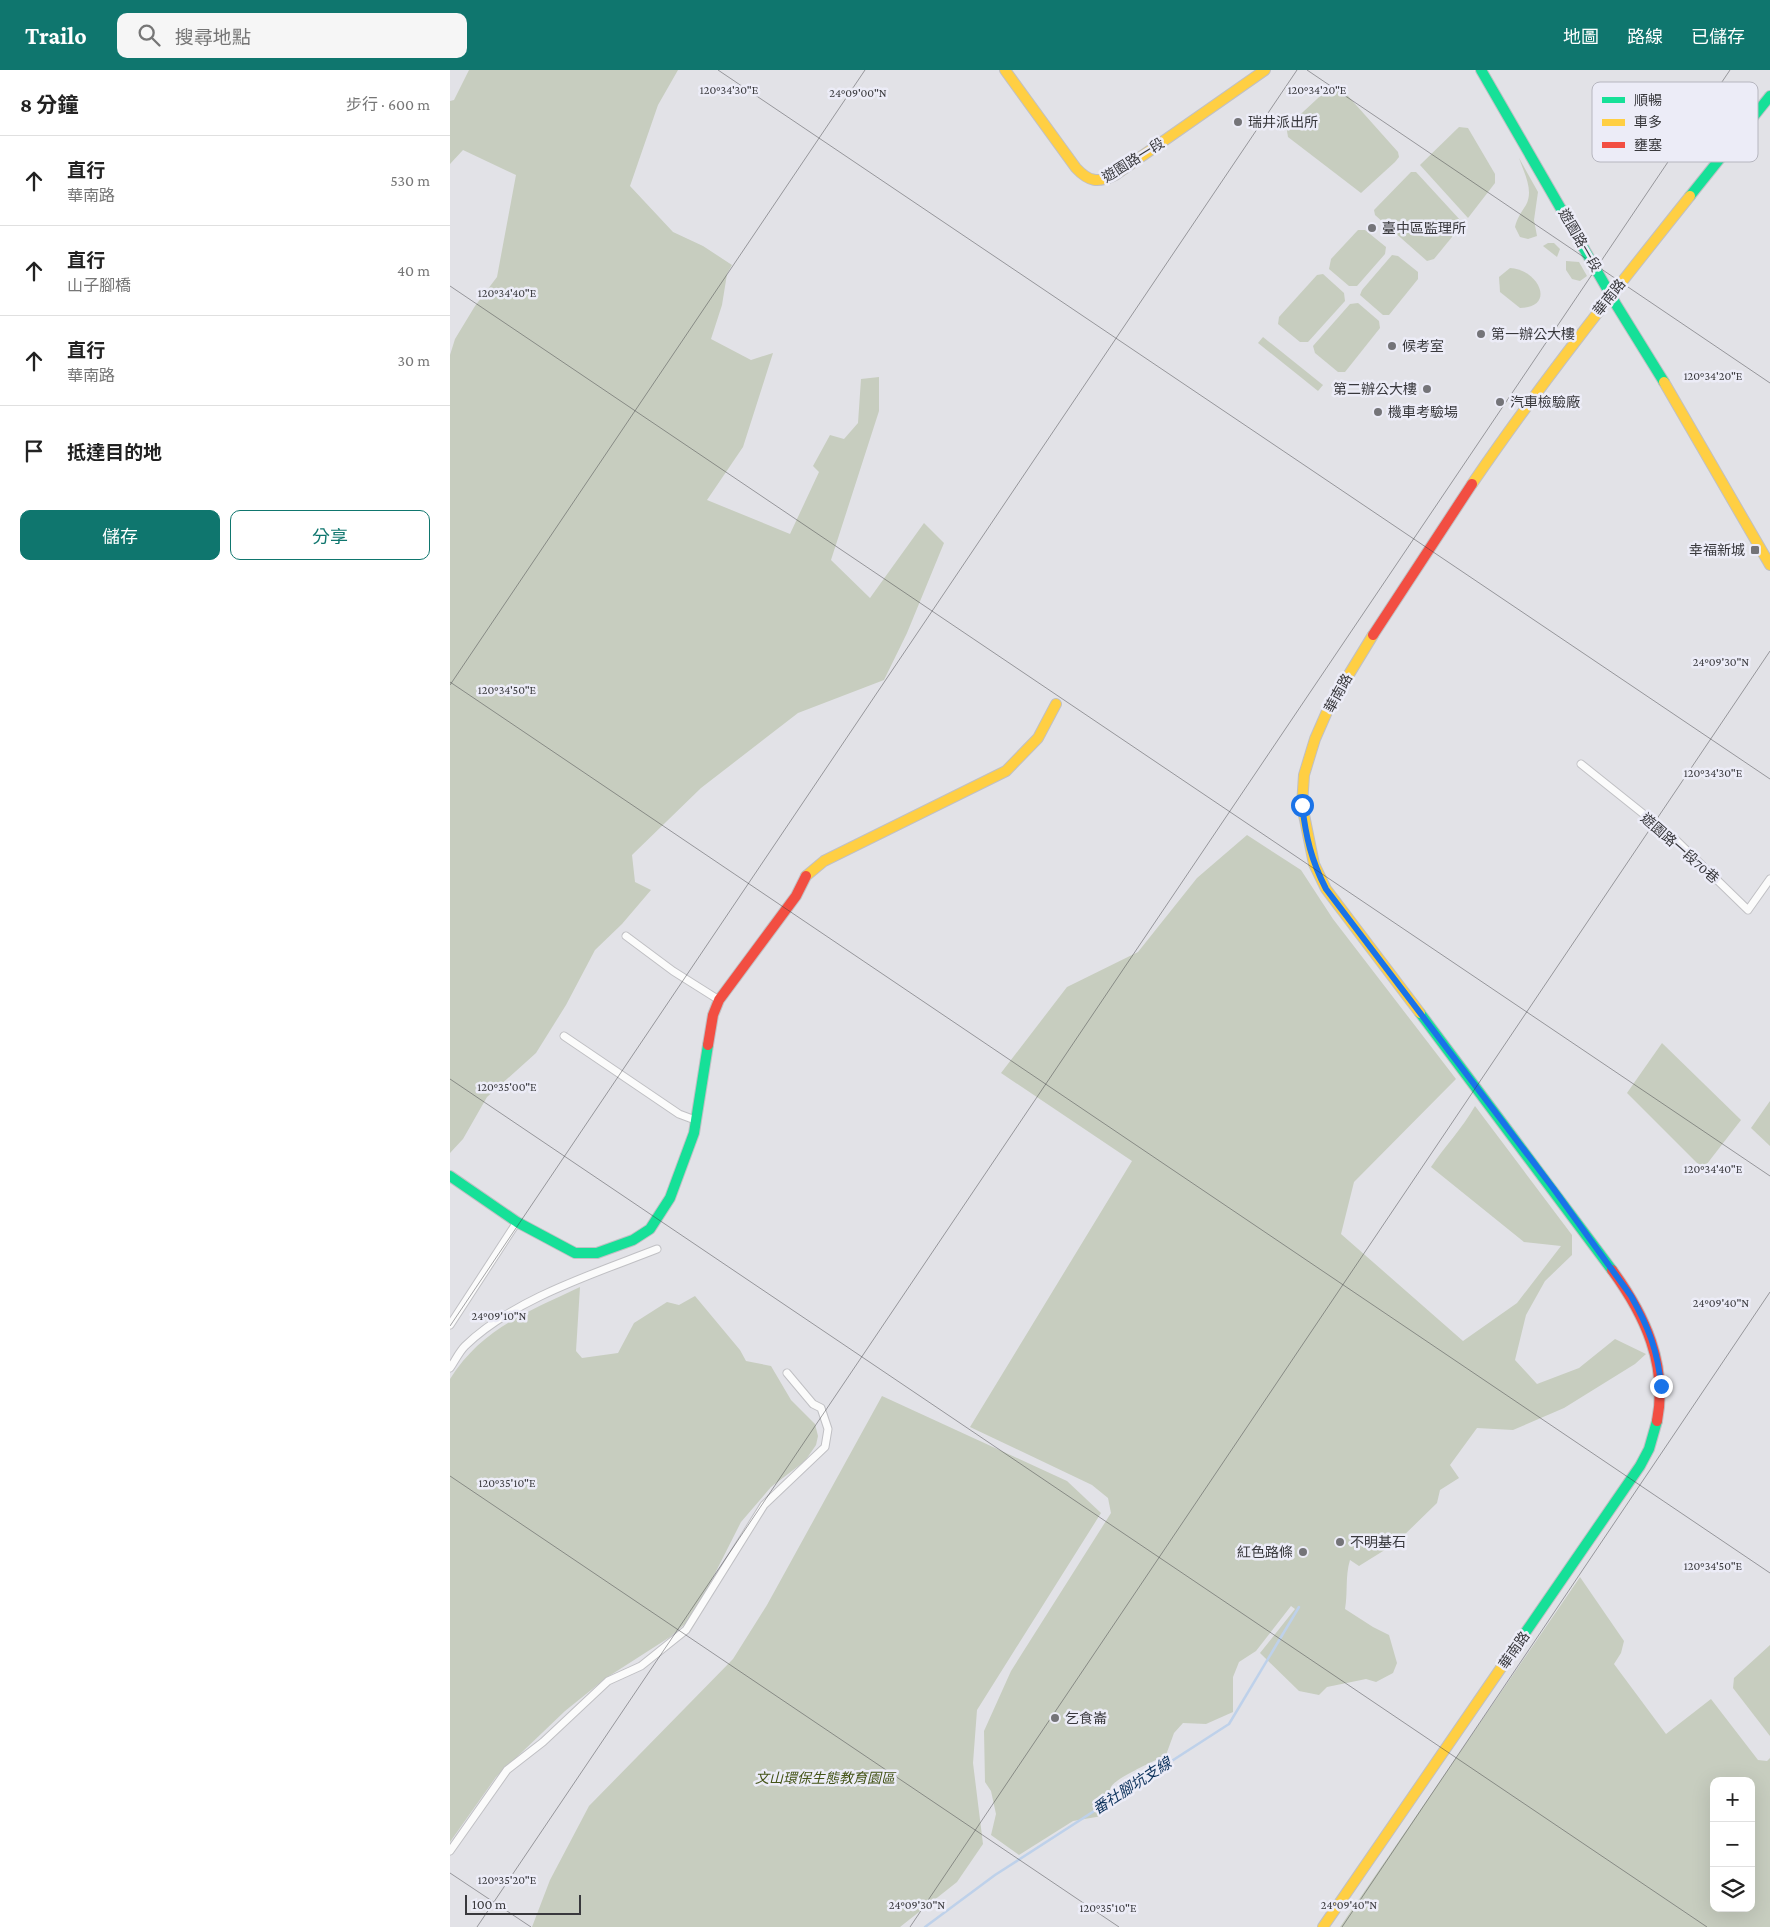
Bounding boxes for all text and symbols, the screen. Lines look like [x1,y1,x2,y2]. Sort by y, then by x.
search box [117,13,467,58]
icon: search [135,21,163,49]
text: Trailo [25,22,87,49]
text: 搜尋地點 [175,27,251,48]
text: 地圖 [1563,27,1599,47]
text: 路線 [1627,27,1663,47]
text: 已儲存 [1691,27,1745,47]
legend [1592,82,1758,162]
text: 120°34'30"E [700,83,759,97]
text: 120°34'20"E [1288,83,1347,97]
text: 24°09'00"N [829,86,887,100]
text: 順暢 [1634,92,1662,108]
text: 8 分鐘 [20,93,78,117]
text: 步行 · 600 m [346,96,430,113]
place label: 瑞井派出所 [1248,114,1318,130]
text: 車多 [1634,114,1662,130]
marker: 瑞井派出所 [1232,116,1244,128]
street label: 遊園路一段 [1099,135,1167,185]
text: 壅塞 [1634,137,1662,153]
text: 直行 [67,160,105,181]
icon: ahead [20,167,48,195]
text: 530 m [390,172,430,189]
text: 華南路 [67,187,115,204]
street label: 遊園路一段 [1556,206,1604,274]
place label: 臺中區監理所 [1382,220,1466,236]
marker: 臺中區監理所 [1366,222,1378,234]
text: 直行 [67,250,105,271]
icon: ahead [20,257,48,285]
text: 40 m [397,262,430,279]
street label: 華南路 [1590,276,1628,318]
text: 山子腳橋 [67,277,131,294]
text: 120°34'40"E [478,286,537,300]
place label: 第一辦公大樓 [1491,326,1575,342]
marker: 第一辦公大樓 [1475,328,1487,340]
place label: 候考室 [1402,338,1444,354]
text: 直行 [67,340,105,361]
marker: 候考室 [1386,340,1398,352]
icon: ahead [20,347,48,375]
text: 30 m [398,352,430,369]
text: 華南路 [67,367,115,384]
text: 120°34'20"E [1684,369,1743,383]
place label: 第二辦公大樓 [1333,381,1417,397]
marker: 第二辦公大樓 [1421,383,1433,395]
place label: 汽車檢驗廠 [1510,394,1580,410]
marker: 汽車檢驗廠 [1494,396,1506,408]
place label: 機車考驗場 [1388,404,1458,420]
marker: 機車考驗場 [1372,406,1384,418]
icon: arrive [20,437,48,465]
text: 抵達目的地 [67,442,162,463]
button: 儲存 [20,510,220,560]
button: 分享 [230,510,430,560]
place label: 幸福新城 [1689,542,1745,558]
marker: 幸福新城 [1749,544,1761,556]
text: 24°09'30"N [1693,655,1749,669]
street label: 華南路 [1321,671,1355,715]
text: 120°34'50"E [478,683,537,697]
text: 120°34'30"E [1684,766,1743,780]
route start [1291,794,1314,817]
street label: 遊園路一段70巷 [1638,810,1722,886]
text: 120°35'00"E [477,1080,537,1094]
text: 120°34'40"E [1684,1162,1743,1176]
text: 24°09'40"N [1693,1296,1749,1310]
text: 24°09'10"N [471,1309,527,1323]
route end [1650,1375,1673,1398]
text: 120°35'10"E [479,1476,536,1490]
place label: 不明基石 [1350,1534,1406,1550]
marker: 不明基石 [1334,1536,1346,1548]
place label: 紅色路條 [1237,1544,1293,1560]
marker: 紅色路條 [1297,1546,1309,1558]
text: 120°34'50"E [1684,1559,1743,1573]
street label: 華南路 [1495,1628,1533,1672]
place label: 乞食崙 [1065,1710,1107,1726]
marker: 乞食崙 [1049,1712,1061,1724]
water label: 番社腳坑支線 [1090,1754,1176,1817]
park label: 文山環保生態教育園區 [755,1770,897,1786]
map controls [1710,1777,1755,1912]
button: + [1710,1777,1755,1822]
button: − [1710,1822,1755,1867]
button: layers [1710,1867,1755,1912]
text: 120°35'20"E [478,1873,537,1887]
scale bar [465,1892,581,1915]
text: 100 m [472,1896,506,1912]
text: 24°09'30"N [889,1898,945,1912]
text: 24°09'40"N [1321,1898,1377,1912]
text: 120°35'10"E [1080,1901,1137,1915]

